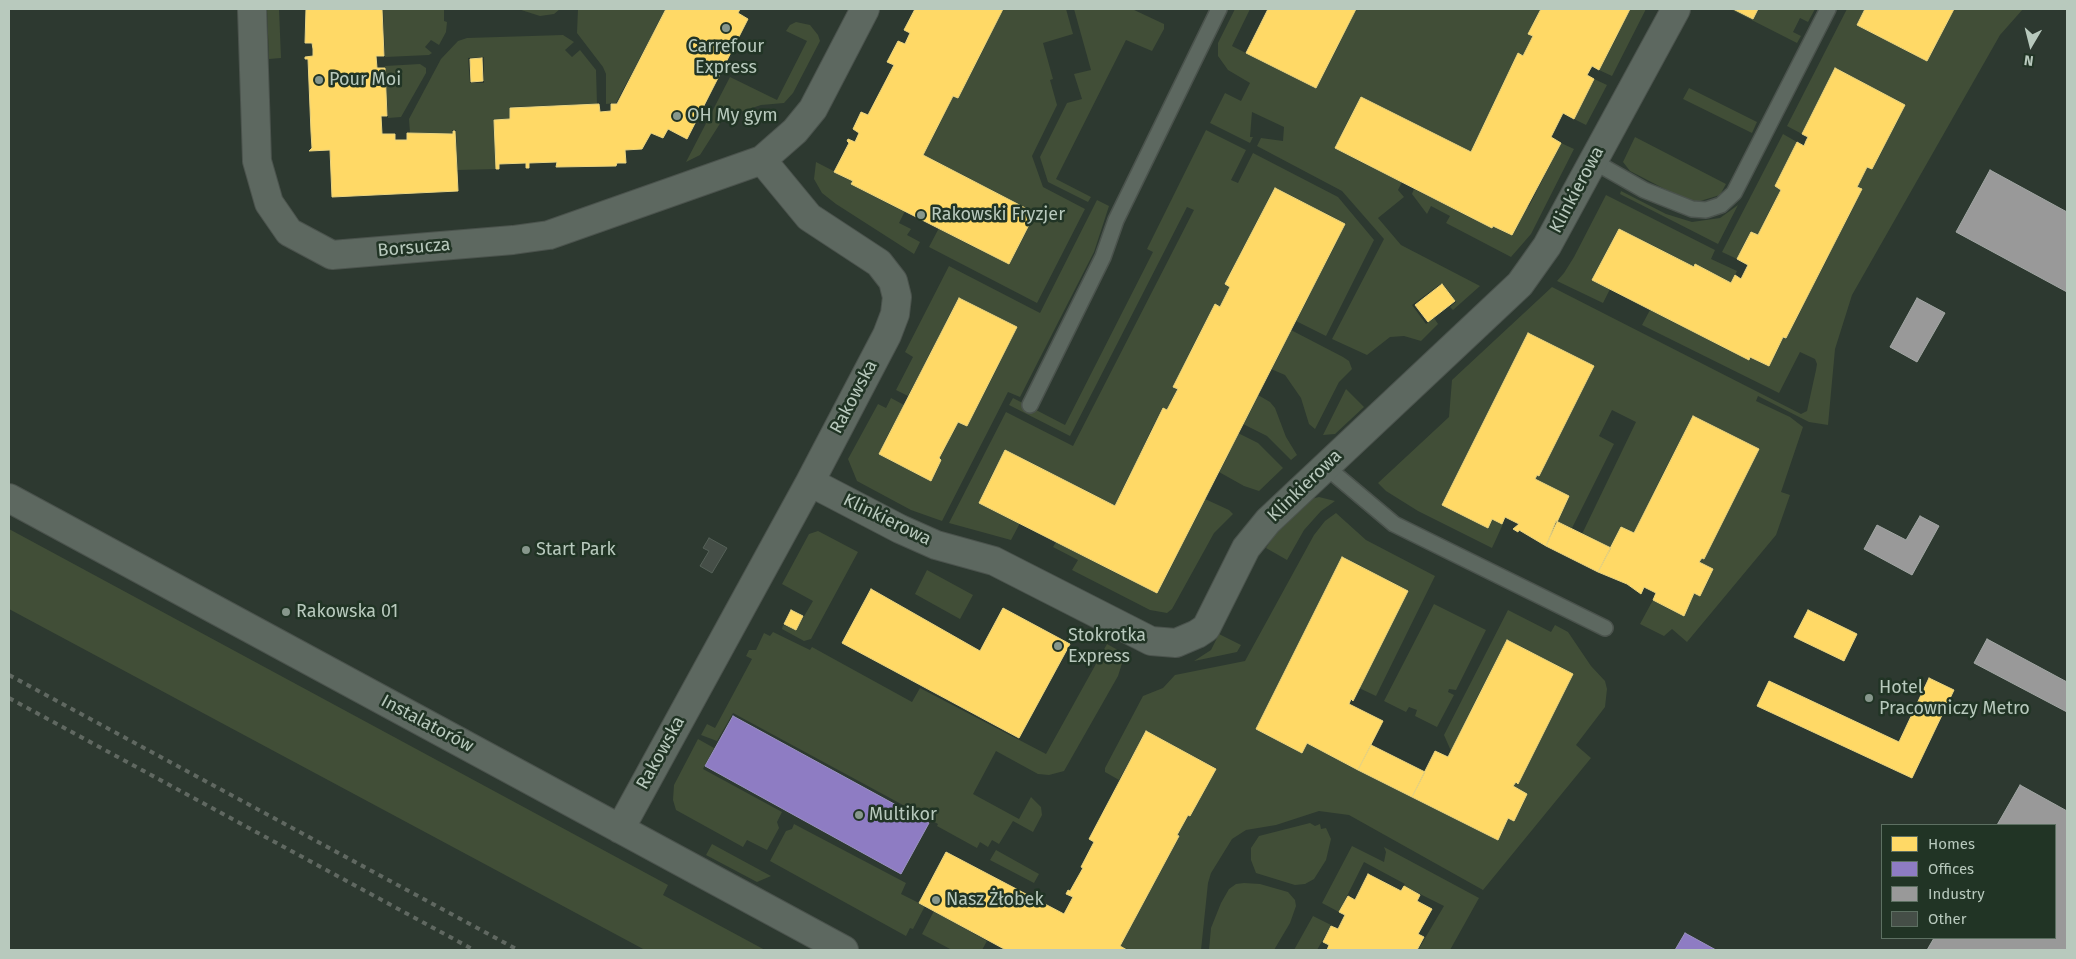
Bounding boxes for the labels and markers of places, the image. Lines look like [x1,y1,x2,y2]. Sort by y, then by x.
marker: Carrefour Express [720,22,732,34]
place label: Carrefour Express [688,36,764,78]
place label: Pour Moi [329,69,401,91]
marker: Pour Moi [313,74,325,86]
place label: OH My gym [687,105,778,127]
marker: OH My gym [671,110,683,122]
place label: Rakowski Fryzjer [931,204,1065,226]
marker: Rakowski Fryzjer [915,209,927,221]
place label: Start Park [536,539,616,561]
marker: Start Park [520,544,532,556]
place label: Rakowska 01 [296,601,398,623]
marker: Rakowska 01 [280,606,292,618]
place label: Stokrotka Express [1068,625,1146,668]
marker: Stokrotka Express [1052,640,1064,652]
place label: Hotel Pracowniczy Metro [1879,677,2030,720]
marker: Hotel Pracowniczy Metro [1863,692,1875,704]
place label: Multikor [869,804,937,826]
marker: Multikor [853,809,865,821]
place label: Nasz Żłobek [946,889,1044,911]
marker: Nasz Żłobek [930,894,942,906]

